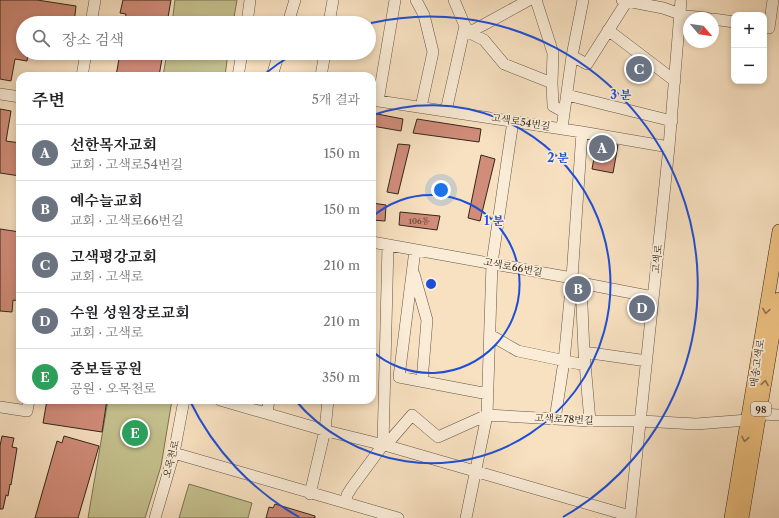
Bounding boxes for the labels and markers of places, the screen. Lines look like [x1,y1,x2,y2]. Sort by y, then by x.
pin: C [626,54,652,84]
pin: A [589,133,615,163]
pin: B [565,274,591,304]
centre of rings [424,277,438,291]
pin: D [629,293,655,323]
pin: E [122,418,148,448]

